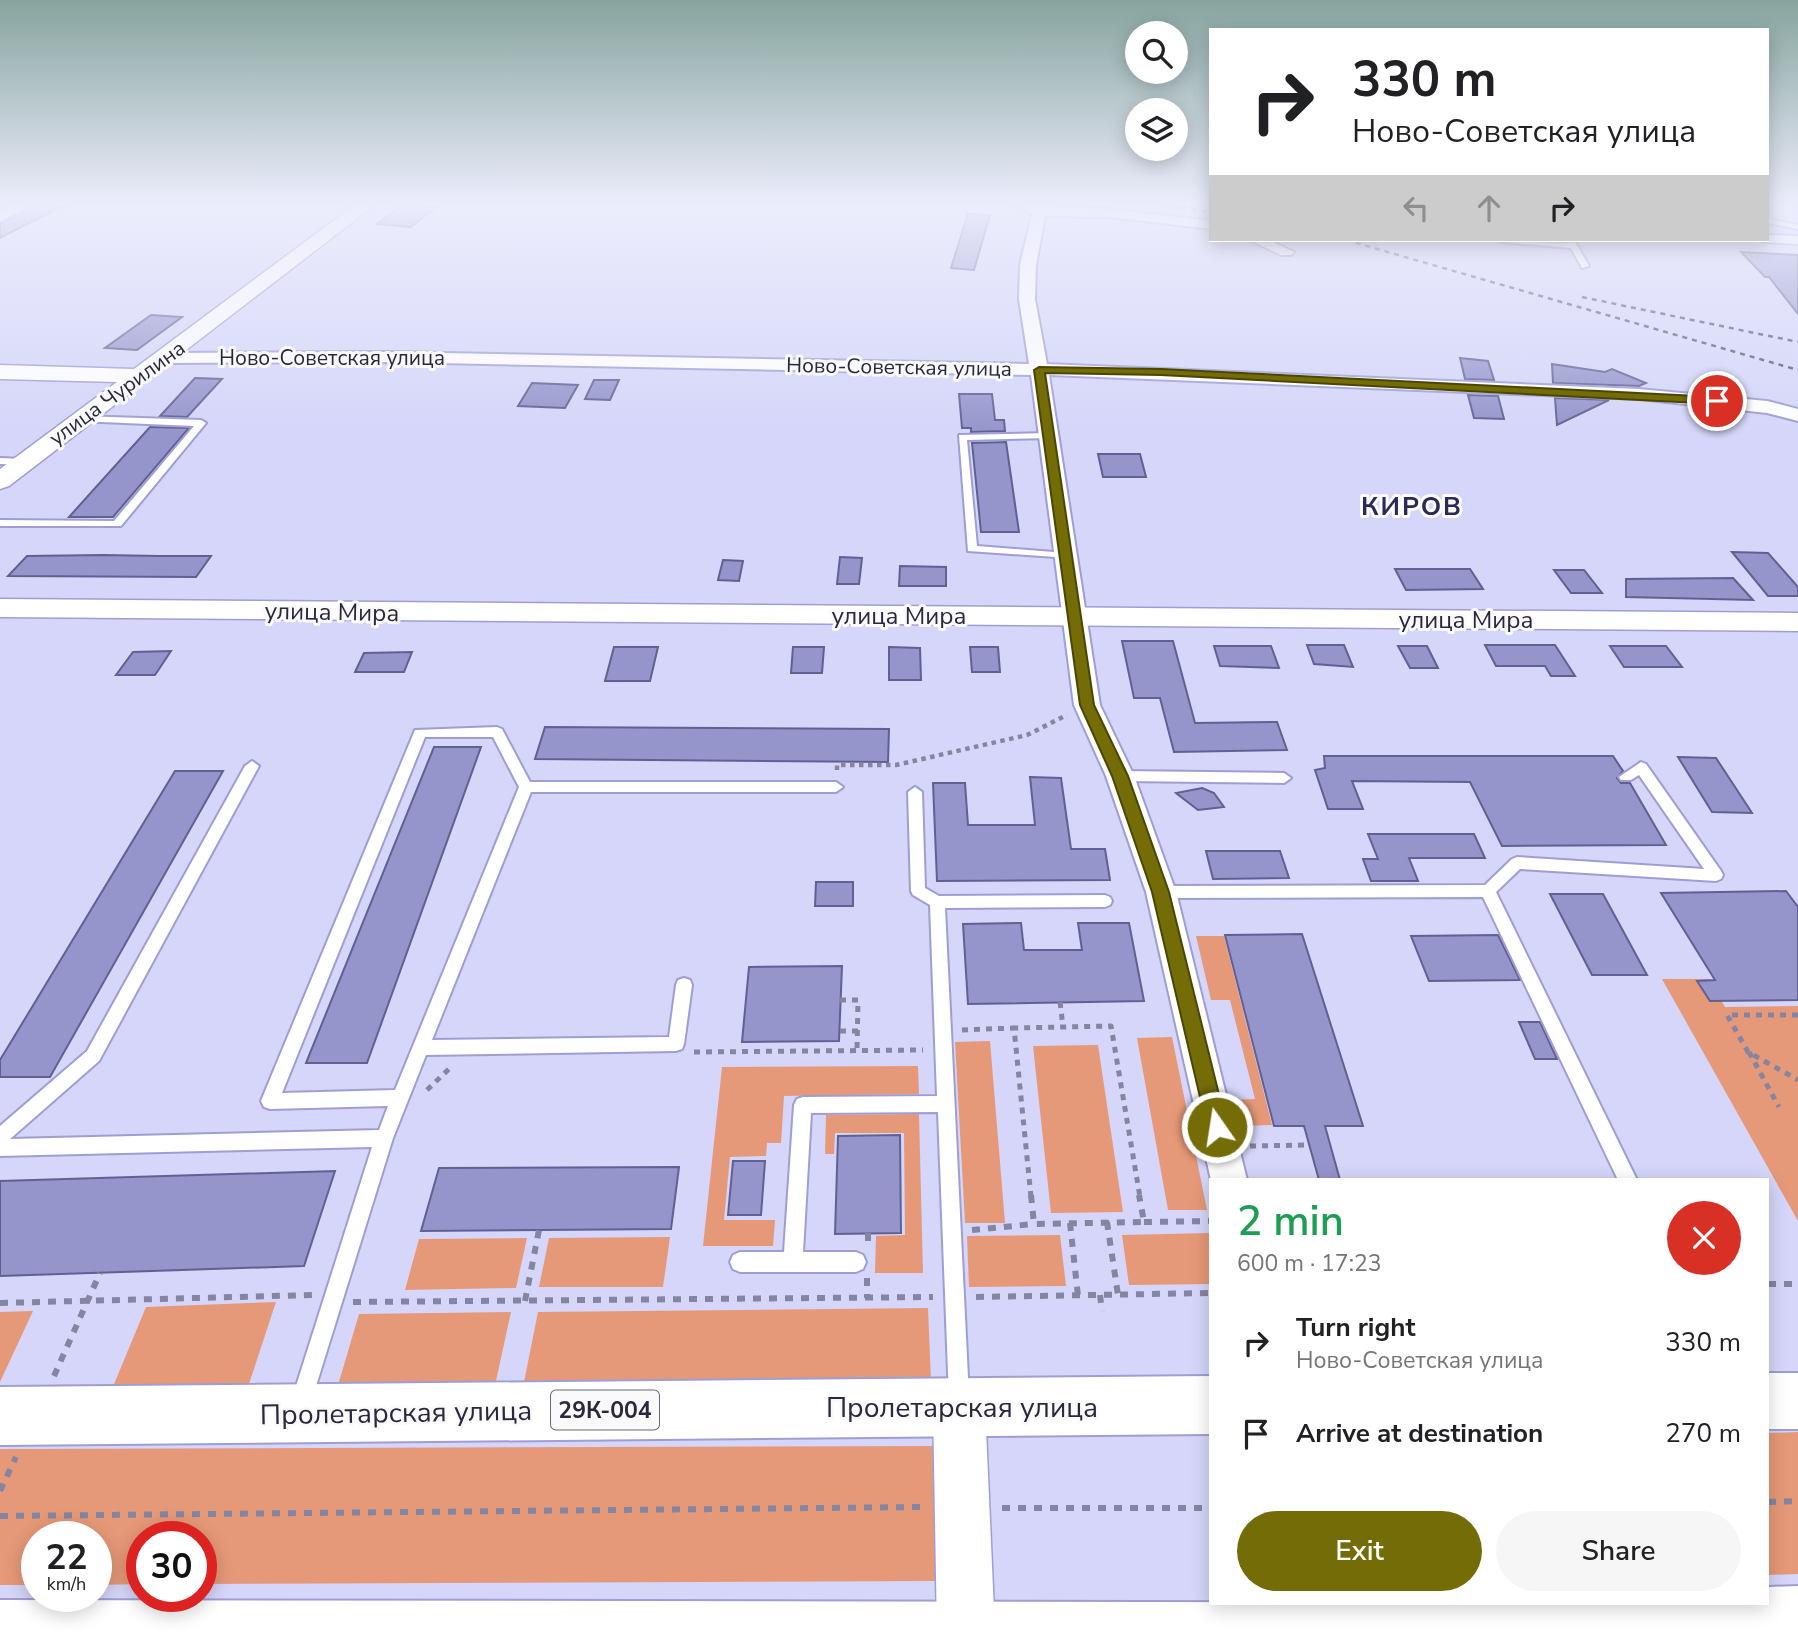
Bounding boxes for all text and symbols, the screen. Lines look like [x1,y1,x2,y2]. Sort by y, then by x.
map controls [1125,21,1188,161]
button: search [1125,21,1188,84]
text: 330 m [1352,46,1496,113]
icon: right [1237,56,1328,147]
button: layers [1125,98,1188,161]
text: Ново-Советская улица [1352,110,1696,153]
icon: left [1397,189,1435,227]
icon: ahead [1470,189,1508,227]
icon: right [1543,189,1581,227]
street label: улица Чурилина [43,334,191,452]
street label: Ново-Советская улица [219,344,445,372]
street label: Ново-Советская улица [786,351,1012,383]
pin [1687,371,1747,431]
icon: arrive [1698,382,1736,420]
district label: КИРОВ [1361,489,1463,524]
street label: улица Мира [264,595,400,629]
street label: улица Мира [832,600,966,632]
street label: улица Мира [1399,604,1533,636]
position arrow [1180,1090,1254,1164]
text: 2 min [1237,1193,1344,1250]
button: close [1667,1201,1741,1275]
text: 600 m · 17:23 [1237,1248,1382,1279]
text: Turn right [1296,1310,1415,1345]
icon: right [1237,1324,1275,1362]
text: 330 m [1665,1325,1741,1360]
text: Ново-Советская улица [1296,1345,1544,1376]
street label: Пролетарская улица [826,1389,1098,1427]
road number: 29К-004 [551,1390,659,1429]
street label: Пролетарская улица [260,1392,532,1434]
icon: arrive [1237,1415,1275,1453]
text: Arrive at destination [1296,1416,1543,1451]
text: 270 m [1665,1416,1741,1451]
button: Exit [1237,1511,1482,1591]
button: Share [1496,1511,1741,1591]
speed limit sign: 30 [126,1521,217,1612]
text: 22 [45,1534,88,1581]
text: km/h [47,1572,86,1596]

